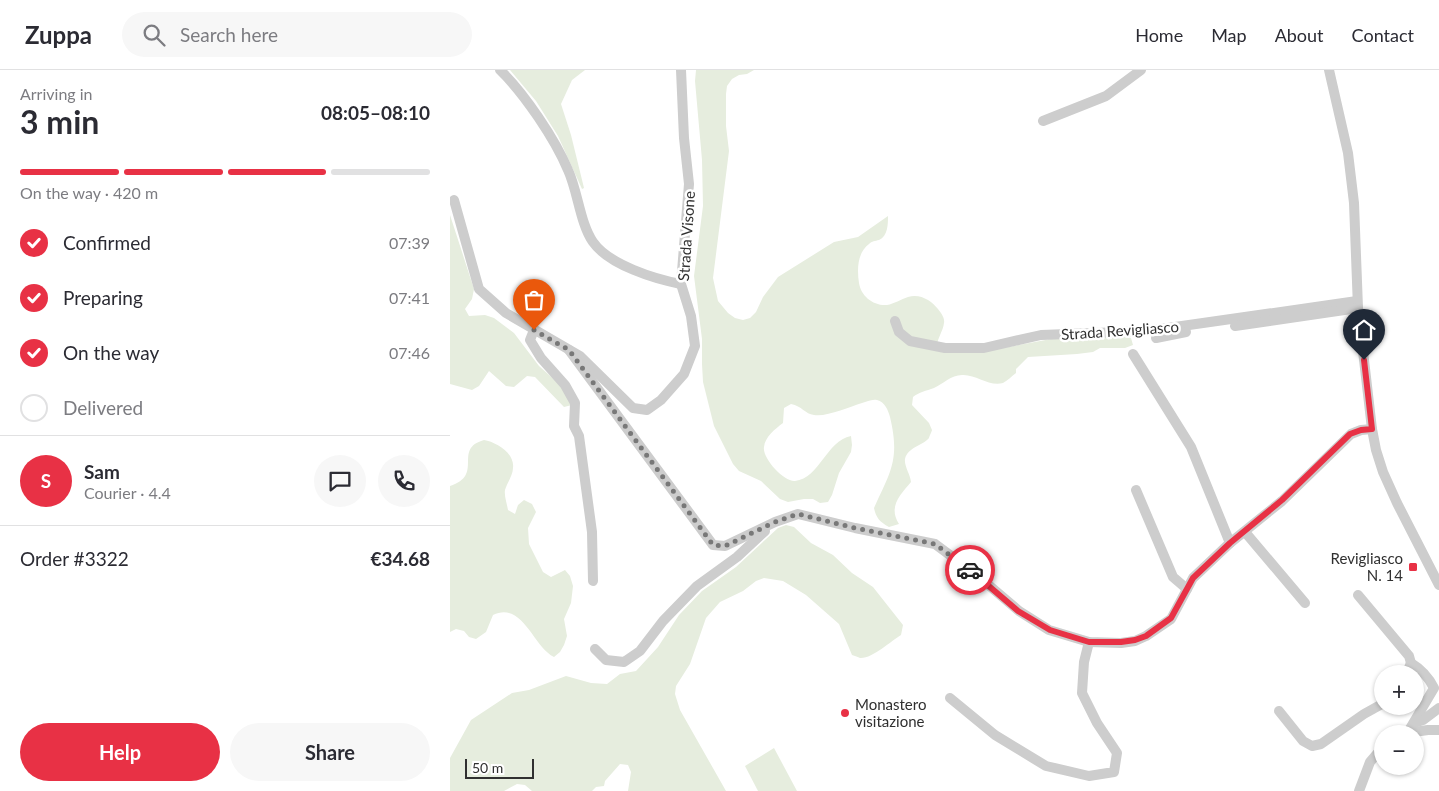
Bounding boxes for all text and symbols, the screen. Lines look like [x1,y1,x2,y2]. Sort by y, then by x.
search box [122,12,472,57]
text: Zuppa [25,20,92,49]
icon: search [140,21,168,49]
text: Search here [180,23,278,46]
text: Home [1135,24,1183,46]
text: Map [1211,24,1247,46]
text: About [1275,24,1324,46]
text: Contact [1352,24,1414,46]
text: Arriving in [20,84,93,103]
text: 08:05–08:10 [321,101,430,124]
text: 3 min [20,102,99,141]
text: On the way · 420 m [20,183,158,202]
street label: Strada Visone [674,190,698,282]
icon: check [20,229,48,257]
text: Confirmed [63,231,151,254]
text: 07:39 [389,233,430,252]
pin [513,279,555,330]
icon: check [20,284,48,312]
text: Preparing [63,286,143,309]
icon: bag [520,286,548,314]
text: 07:41 [389,288,430,307]
pin [1343,309,1385,360]
icon: home [1350,316,1378,344]
street label: Strada Revigliasco [1060,317,1180,343]
icon: check [20,339,48,367]
text: On the way [63,341,159,364]
text: 07:46 [389,343,430,362]
text: Delivered [63,396,143,419]
button: chat [314,455,366,507]
button: phone [378,455,430,507]
text: Sam [84,460,120,483]
text: S [41,469,51,492]
text: Courier · 4.4 [84,483,171,502]
courier [945,545,995,595]
text: Order #3322 [20,547,129,570]
text: €34.68 [370,547,430,570]
place label: Revigliasco N. 14 [1331,549,1403,584]
icon: car [956,556,984,584]
marker: Revigliasco N. 14 [1407,561,1419,573]
map controls [1374,665,1424,775]
button: + [1374,665,1424,715]
place label: Monastero visitazione [855,695,926,730]
marker: Monastero visitazione [839,707,851,719]
button: Help [20,723,220,781]
button: Share [230,723,430,781]
button: − [1374,725,1424,775]
scale bar [465,756,534,779]
text: 50 m [472,759,503,776]

